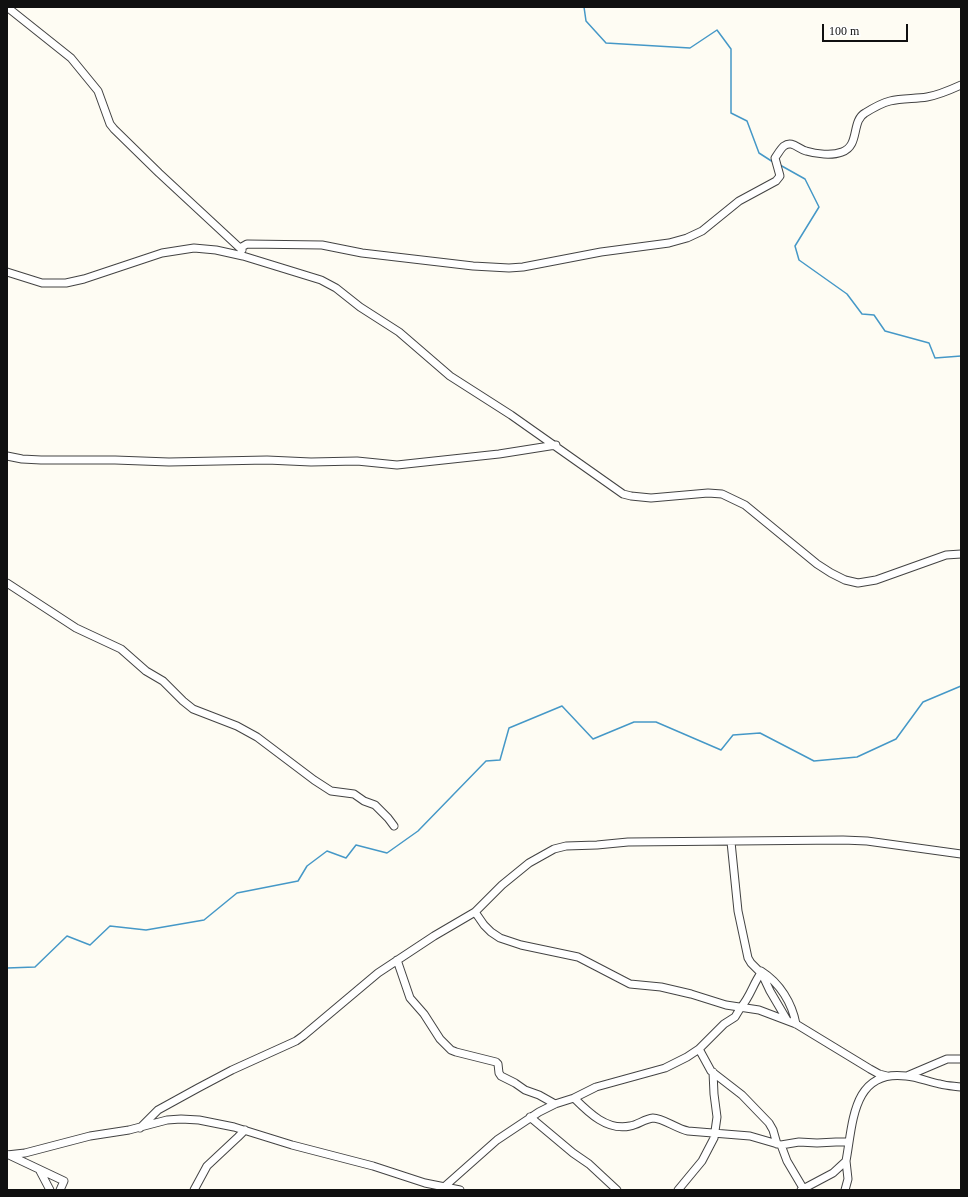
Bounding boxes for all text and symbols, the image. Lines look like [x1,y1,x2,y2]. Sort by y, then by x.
scale bar [824,16,910,42]
text: 100 m [829,24,859,38]

